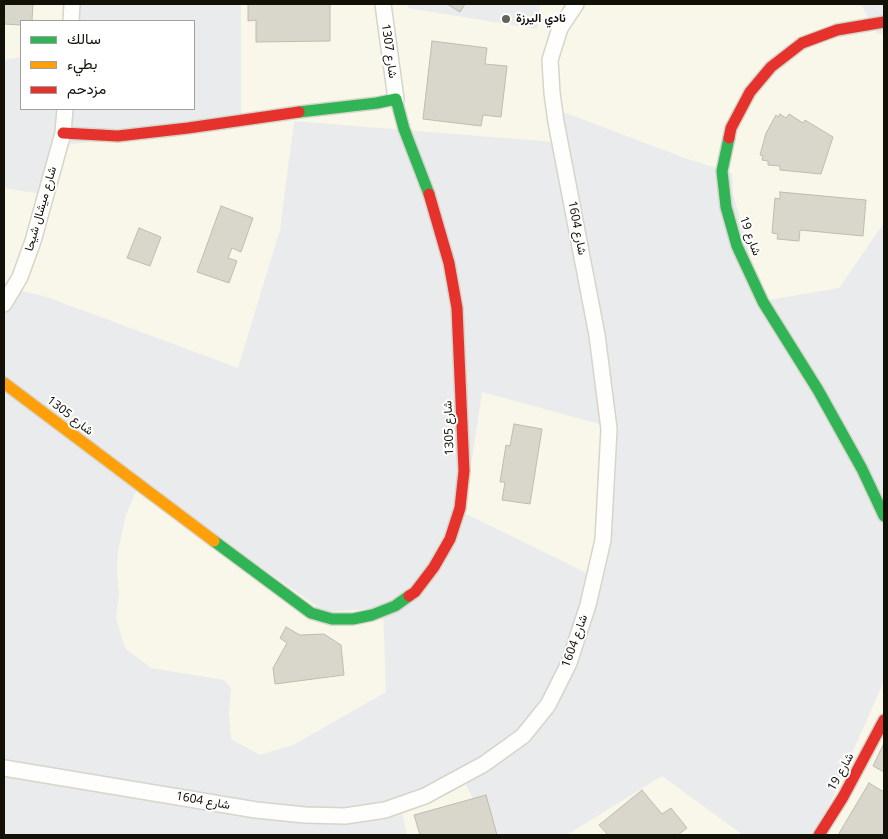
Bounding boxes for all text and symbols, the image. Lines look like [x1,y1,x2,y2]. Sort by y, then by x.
place label: نادي اليرزة [516,12,566,26]
marker: نادي اليرزة [500,13,512,25]
legend [20,20,195,110]
street label: شارع 1307 [378,23,400,79]
text: سالك [67,28,101,48]
text: بطيء [67,53,97,73]
text: مزدحم [67,78,106,98]
street label: شارع ميشال شيحا [22,165,60,253]
street label: شارع 1604 [565,200,589,256]
street label: شارع 19 [736,214,764,258]
street label: شارع 1305 [44,393,96,439]
street label: شارع 1305 [441,400,457,456]
street label: شارع 1604 [559,613,591,669]
street label: شارع 19 [825,751,857,793]
street label: شارع 1604 [175,789,231,813]

